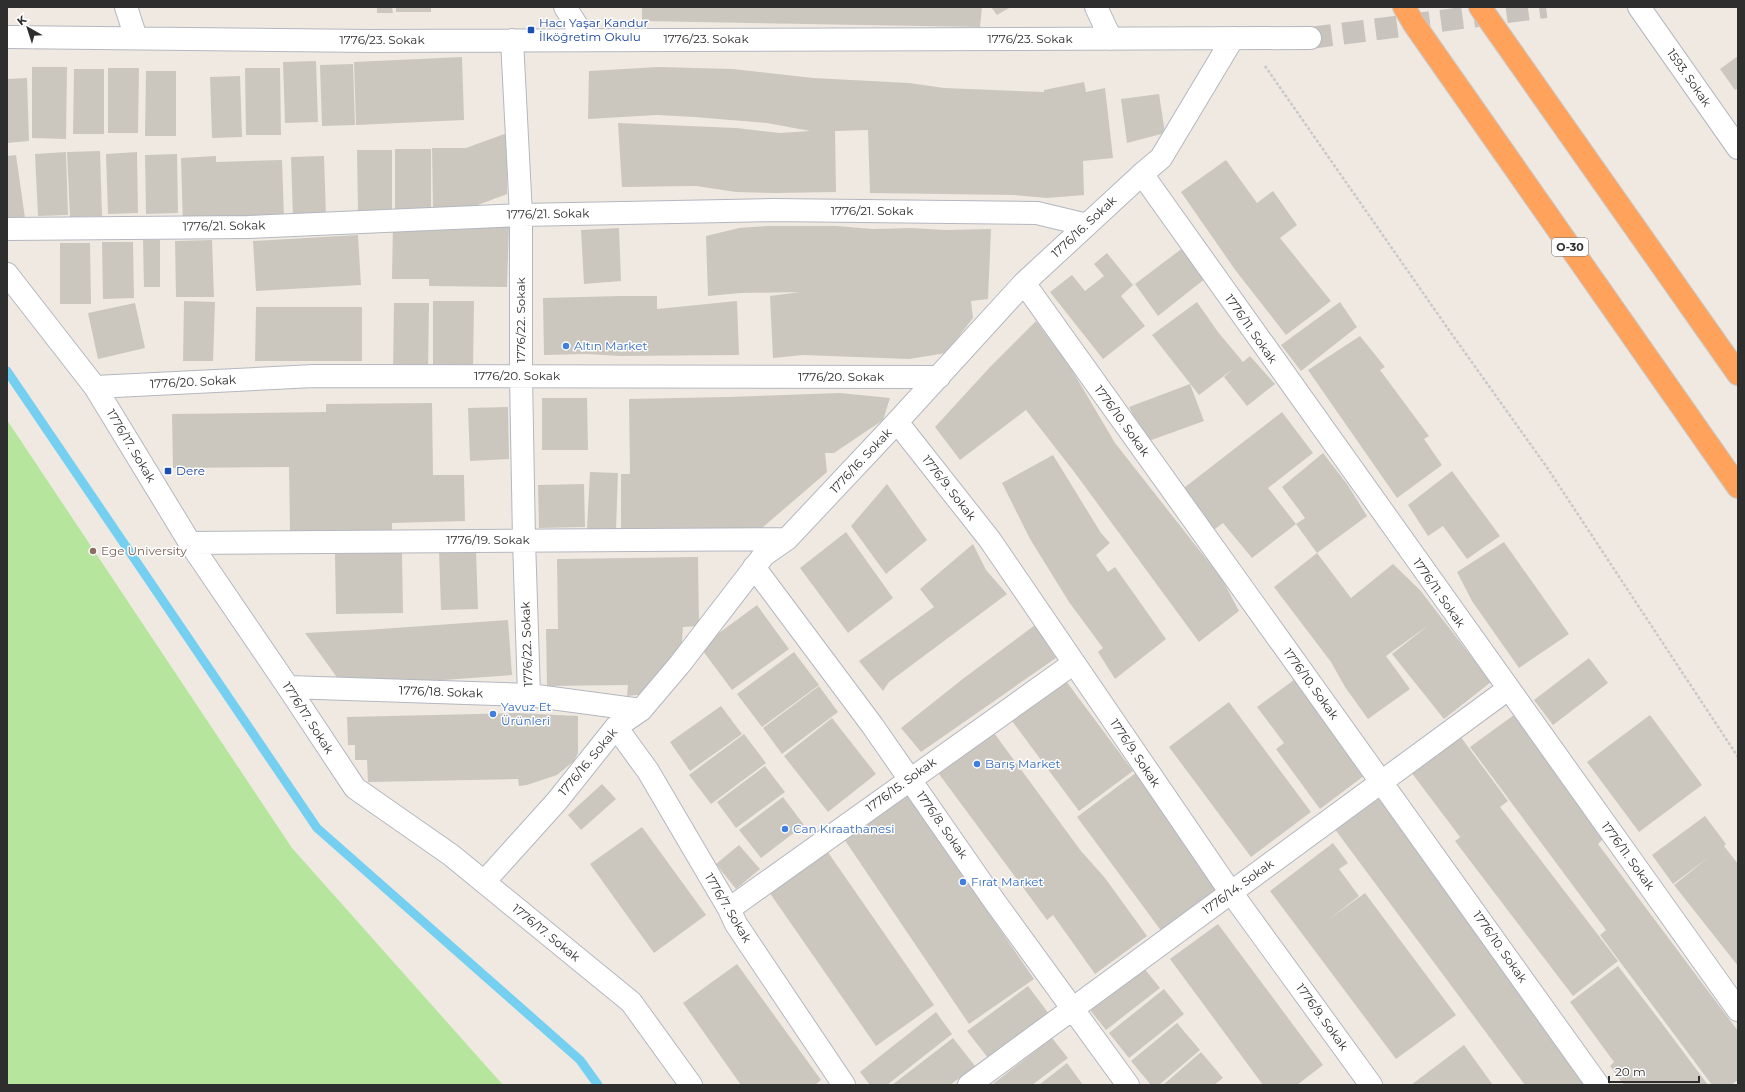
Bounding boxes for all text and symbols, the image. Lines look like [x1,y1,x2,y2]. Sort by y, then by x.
north arrow [8,8,48,48]
text: K [14,12,30,28]
place label: Hacı Yaşar Kandur İlköğretim Okulu [539,15,649,44]
marker: Hacı Yaşar Kandur İlköğretim Okulu [526,25,536,35]
street label: 1776/23. Sokak [663,31,749,46]
street label: 1776/23. Sokak [987,31,1073,46]
street label: 1776/23. Sokak [339,32,425,47]
street label: 1593. Sokak [1664,46,1715,110]
street label: 1776/16. Sokak [1048,192,1120,261]
street label: 1776/21. Sokak [831,203,914,218]
street label: 1776/21. Sokak [506,205,590,222]
street label: 1776/21. Sokak [182,217,266,234]
road number: O-30 [1552,238,1588,256]
street label: 1776/22. Sokak [513,277,528,363]
street label: 1776/11. Sokak [1222,291,1281,367]
place label: Altın Market [574,338,648,353]
marker: Altın Market [561,341,571,351]
street label: 1776/20. Sokak [474,368,561,383]
street label: 1776/20. Sokak [798,369,885,384]
street label: 1776/20. Sokak [150,372,237,391]
street label: 1776/10. Sokak [1092,382,1154,460]
street label: 1776/17. Sokak [104,406,160,486]
street label: 1776/16. Sokak [827,424,895,496]
street label: 1776/9. Sokak [919,452,980,524]
place label: Dere [176,463,205,478]
marker: Dere [163,466,173,476]
street label: 1776/19. Sokak [446,532,531,547]
place label: Ege University [101,543,187,558]
marker: Ege University [88,546,98,556]
street label: 1776/11. Sokak [1410,555,1469,631]
street label: 1776/22. Sokak [517,600,535,687]
street label: 1776/10. Sokak [1281,645,1343,723]
street label: 1776/17. Sokak [280,679,338,757]
street label: 1776/18. Sokak [399,683,484,700]
place label: Yavuz Et Ürünleri [501,699,551,728]
marker: Yavuz Et Ürünleri [488,709,498,719]
street label: 1776/9. Sokak [1107,716,1164,790]
street label: 1776/16. Sokak [555,724,621,799]
street label: 1776/15. Sokak [863,754,939,815]
place label: Barış Market [985,756,1061,771]
marker: Barış Market [972,759,982,769]
street label: 1776/8. Sokak [914,788,972,862]
street label: 1776/11. Sokak [1599,819,1659,893]
place label: Can Kıraathanesi [793,821,894,836]
marker: Can Kıraathanesi [780,824,790,834]
street label: 1776/14. Sokak [1199,855,1277,917]
street label: 1776/7. Sokak [702,870,755,946]
place label: Fırat Market [971,874,1044,889]
marker: Fırat Market [958,877,968,887]
street label: 1776/17. Sokak [509,901,584,965]
street label: 1776/10. Sokak [1470,908,1531,986]
street label: 1776/9. Sokak [1293,980,1352,1054]
scale bar [1609,1058,1699,1084]
text: 20 m [1615,1064,1646,1079]

